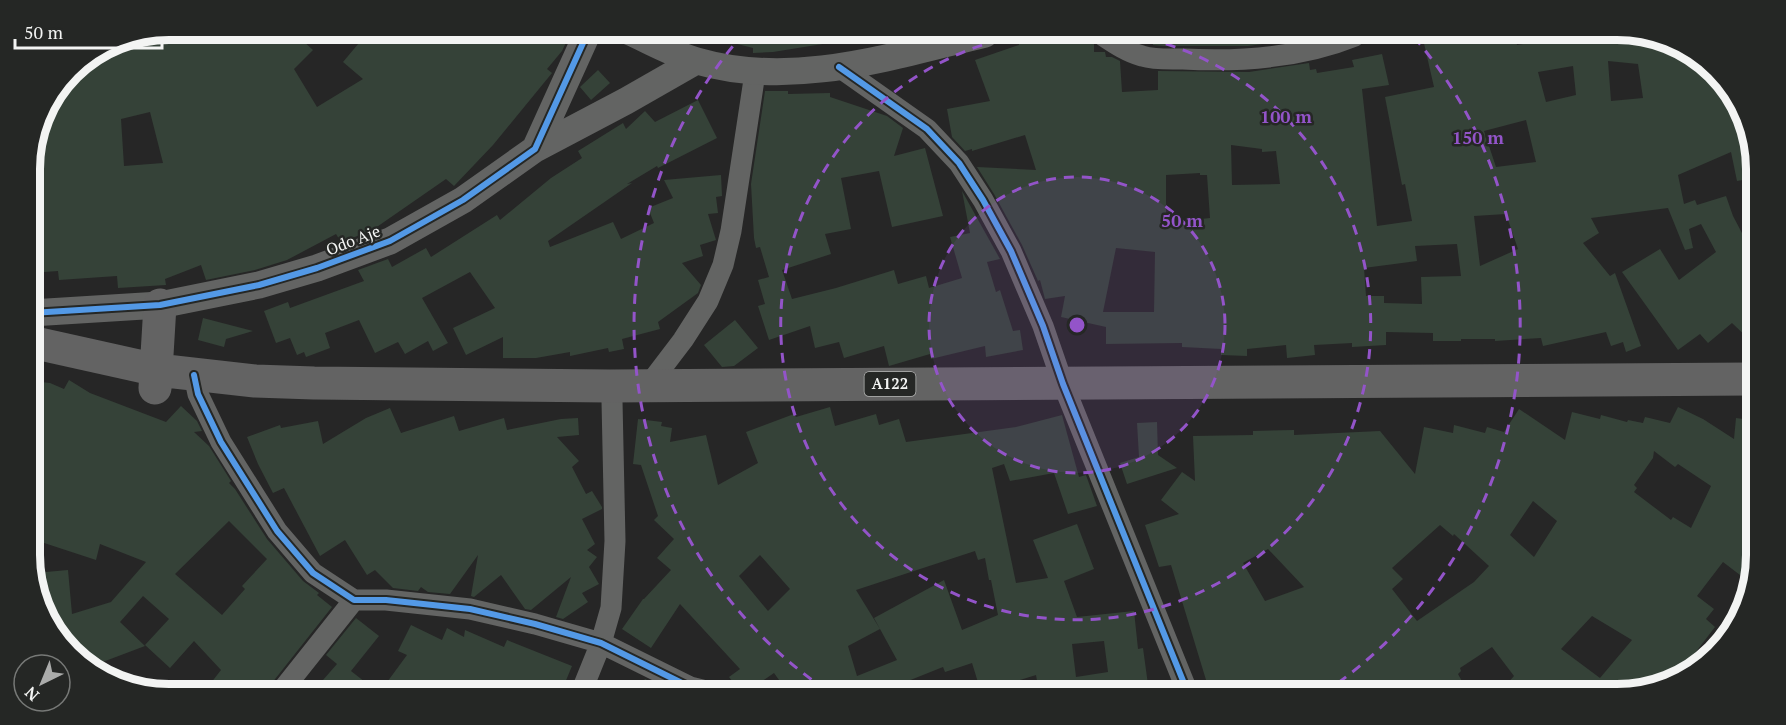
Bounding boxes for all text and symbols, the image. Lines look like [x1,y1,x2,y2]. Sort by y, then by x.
scale bar [15,12,162,50]
text: 50 m [24,20,64,44]
text: 100 m [1260,104,1312,128]
text: 150 m [1452,125,1504,149]
text: 50 m [1161,208,1203,232]
street label: Odo Aje [323,220,383,260]
centre of rings [1067,315,1087,335]
road number: A122 [864,372,916,396]
north arrow [12,653,72,713]
text: N [20,682,44,706]

